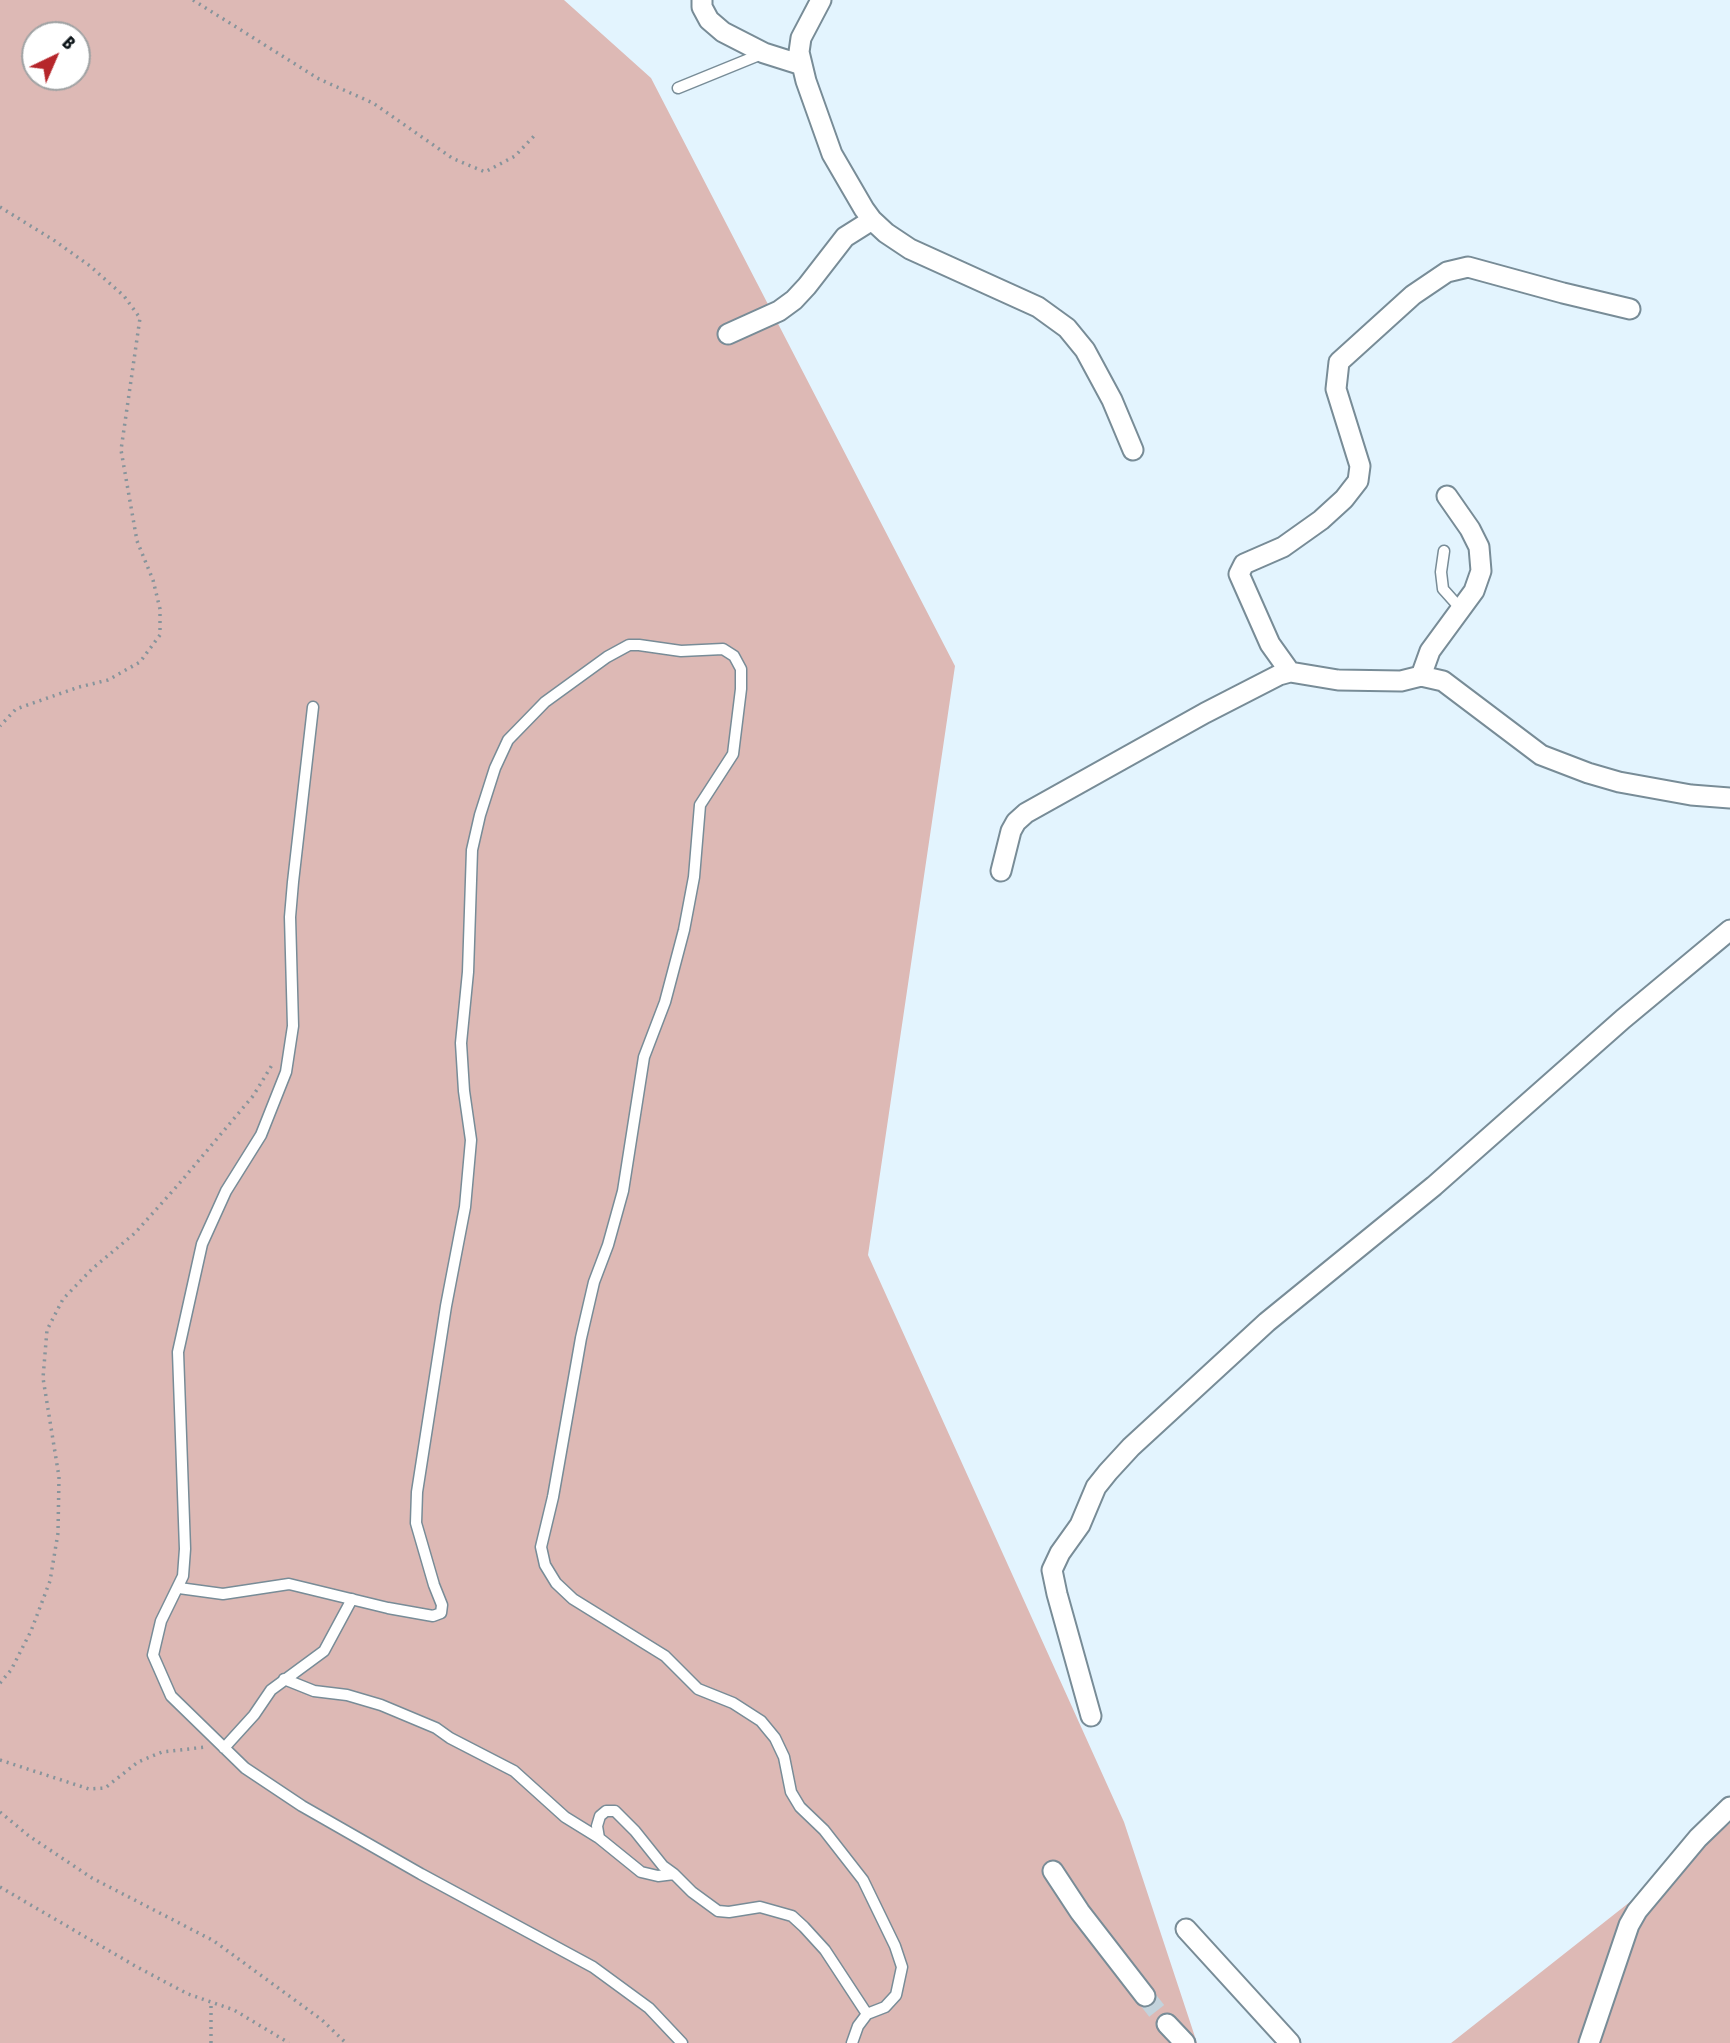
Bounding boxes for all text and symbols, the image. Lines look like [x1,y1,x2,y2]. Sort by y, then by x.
north arrow [21,21,91,91]
text: B [58,31,80,53]

